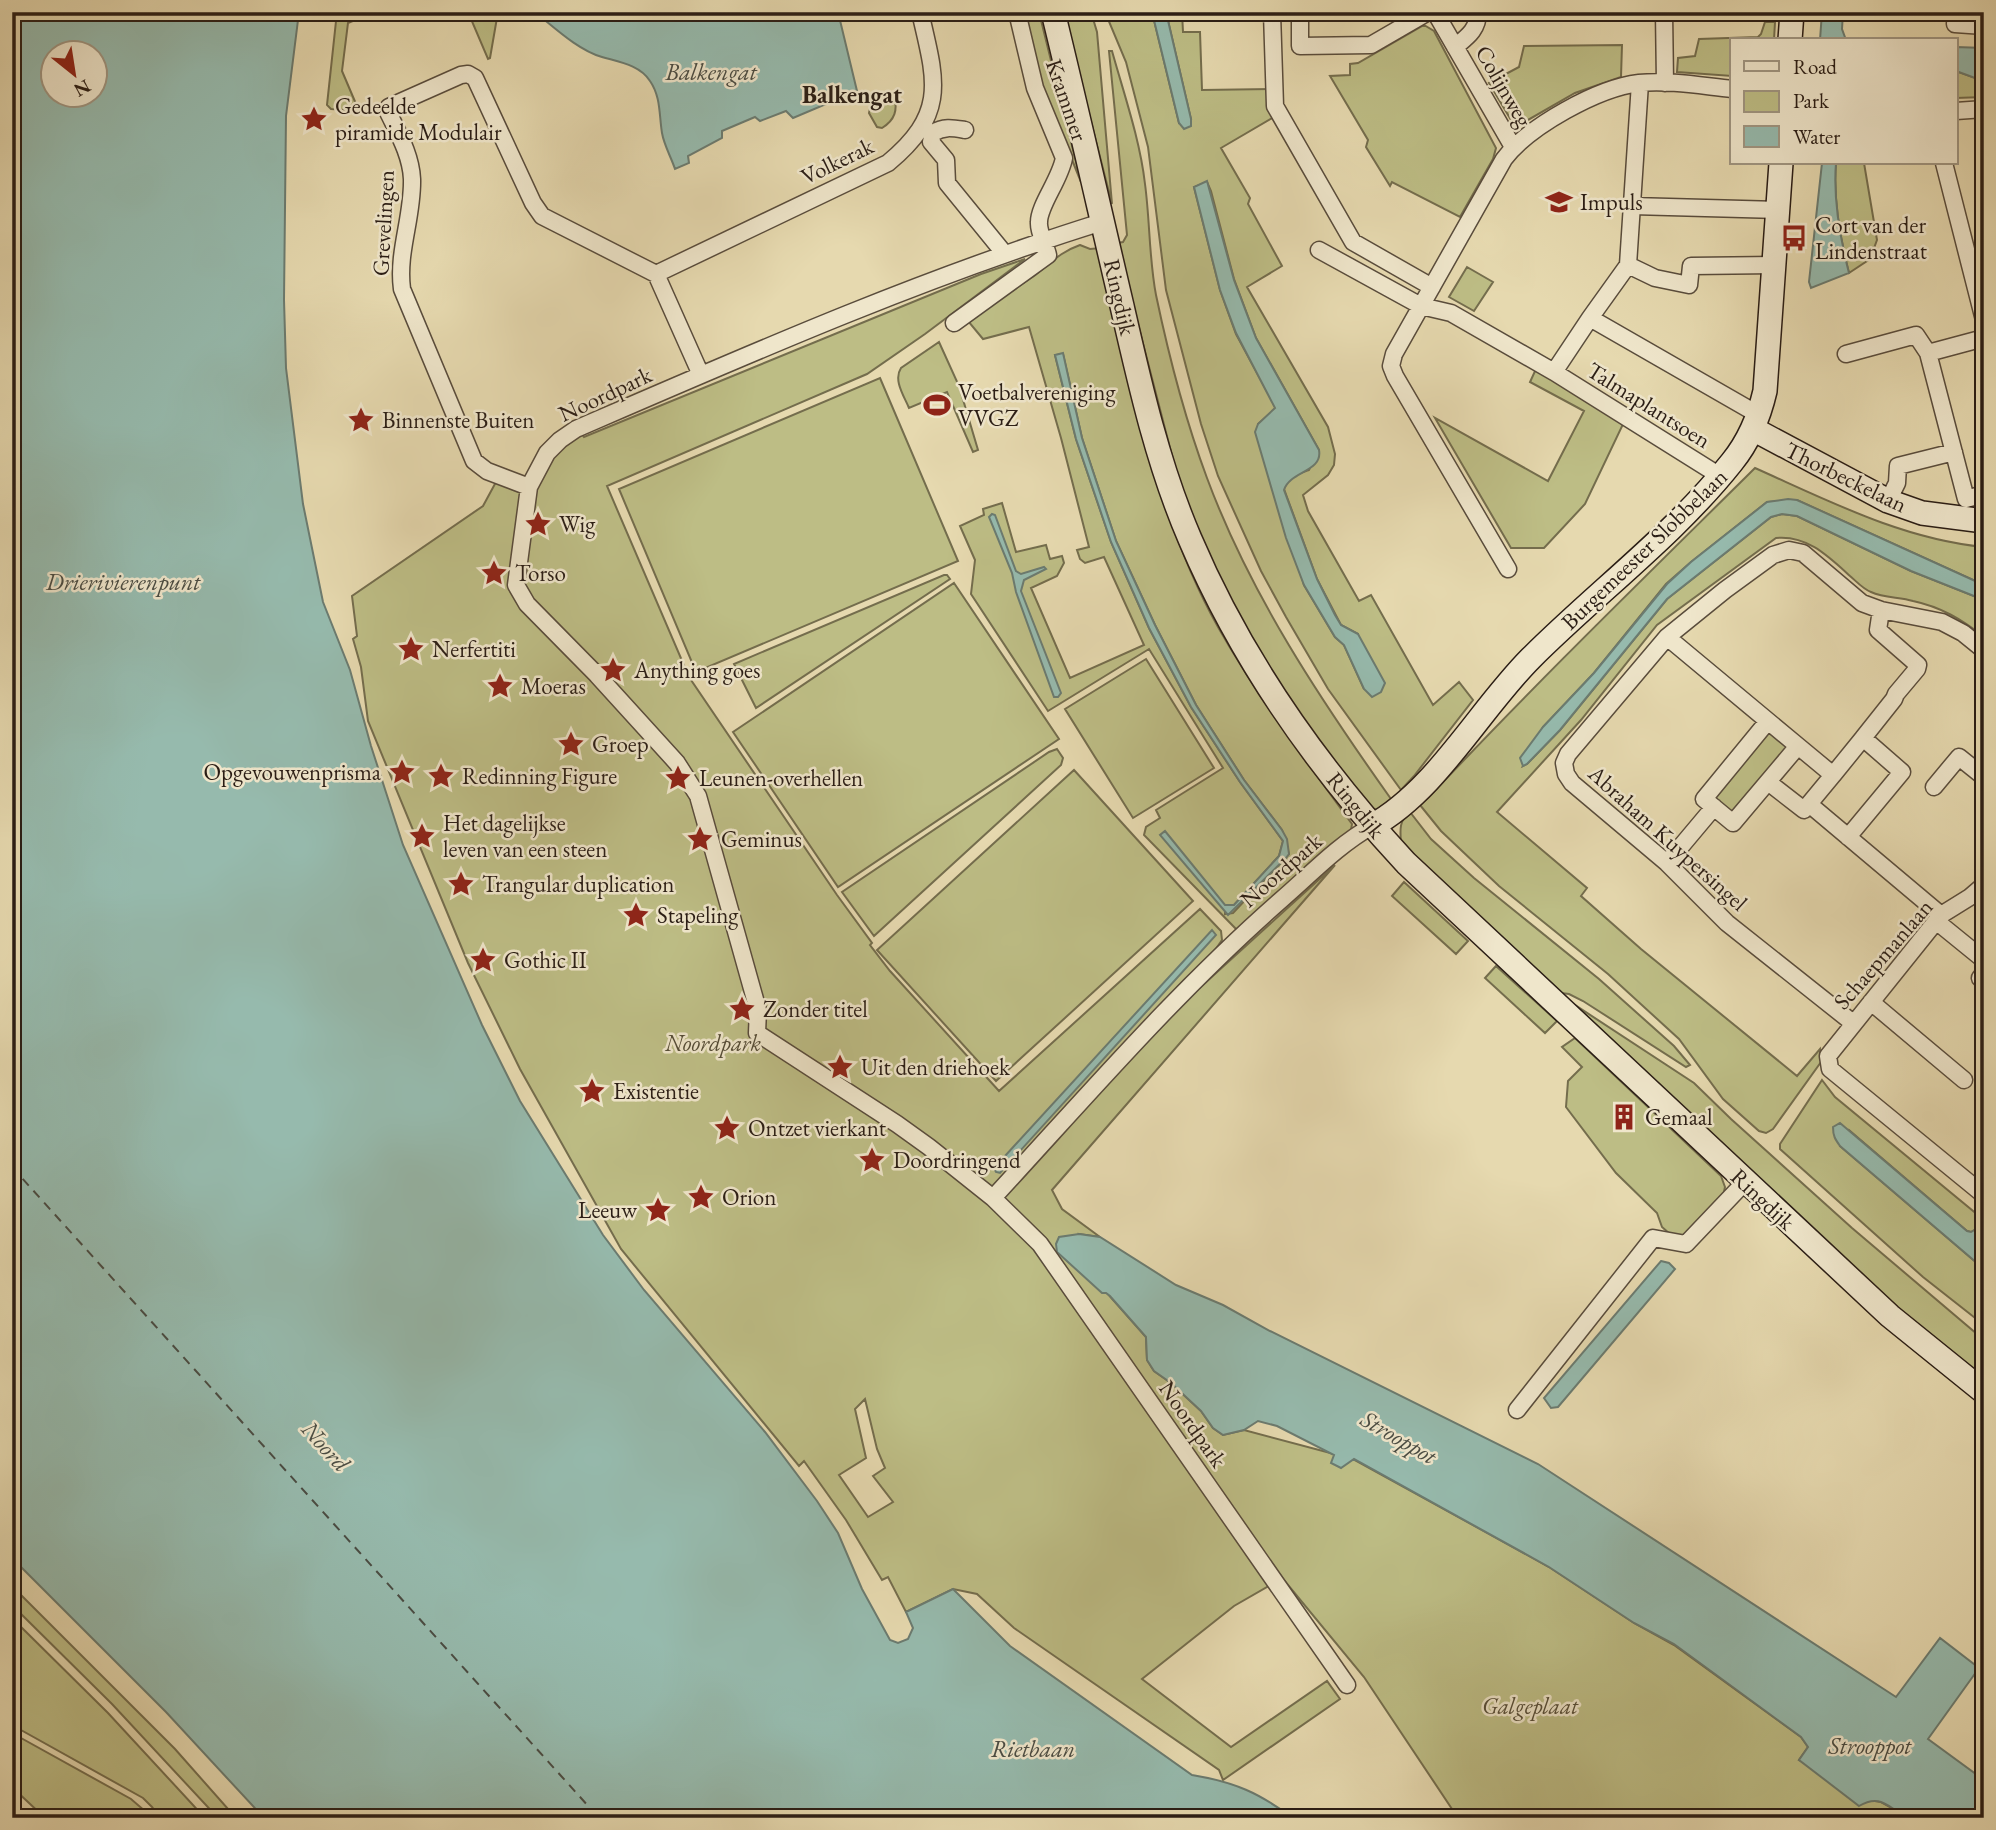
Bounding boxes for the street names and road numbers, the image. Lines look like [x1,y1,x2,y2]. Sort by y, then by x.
street label: Colijnweg [1469,40,1540,133]
street label: Krammer [1039,55,1095,145]
street label: Volkerak [796,130,879,191]
street label: Grevelingen [365,169,401,277]
street label: Ringdijk [1097,256,1144,339]
street label: Talmaplantsoen [1582,355,1716,455]
street label: Noordpark [554,359,657,429]
street label: Thorbeckelaan [1780,435,1912,519]
street label: Burgemeester Slobbelaan [1554,462,1734,636]
street label: Abraham Kuypersingel [1581,758,1754,918]
street label: Ringdijk [1320,765,1393,845]
street label: Noordpark [1234,825,1329,914]
street label: Schaepmanlaan [1827,892,1939,1016]
street label: Ringdijk [1724,1162,1802,1237]
street label: Noordpark [1152,1375,1234,1474]

